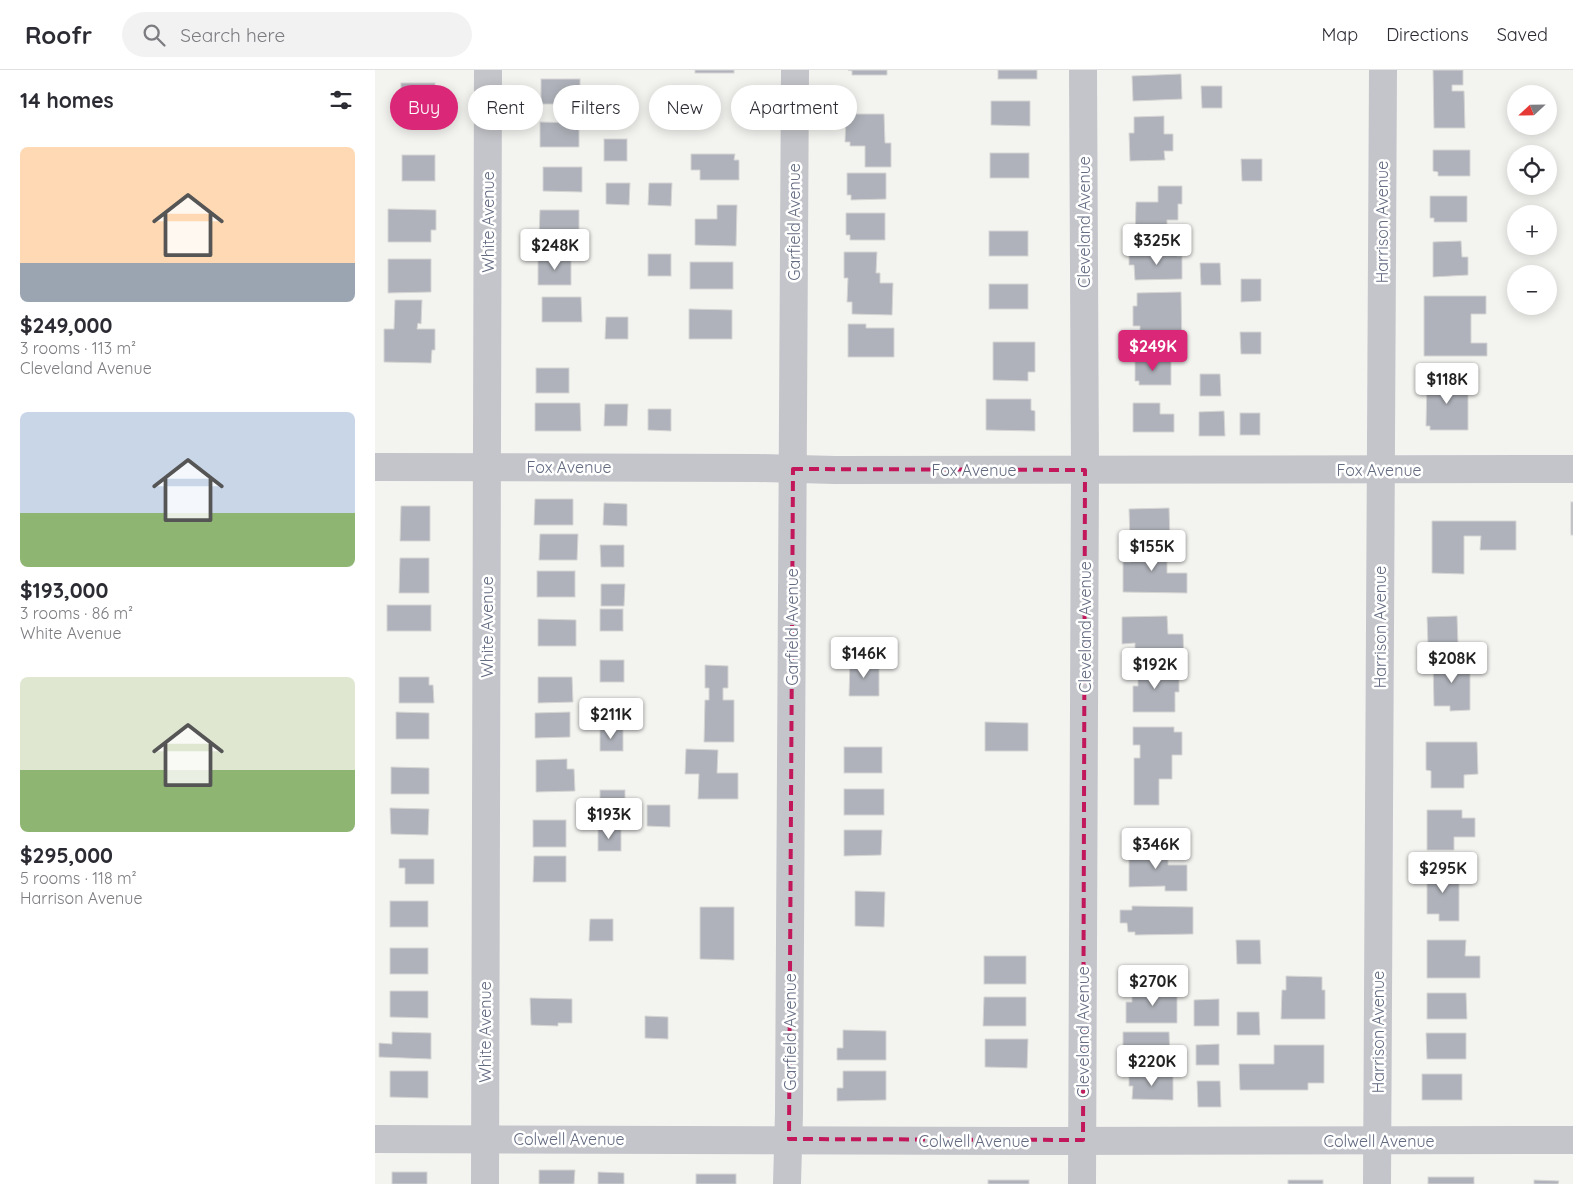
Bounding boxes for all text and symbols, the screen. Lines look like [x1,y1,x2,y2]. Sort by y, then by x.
search box [122,12,472,57]
text: Roofr [25,20,92,50]
icon: search [140,21,168,49]
text: Search here [180,23,285,47]
text: Map [1321,23,1358,46]
text: Directions [1386,23,1469,46]
text: Saved [1497,23,1548,46]
chip: Buy [390,85,458,130]
chip: Rent [468,85,543,130]
chip: Filters [553,85,639,130]
chip: New [649,85,721,130]
chip: Apartment [731,85,857,130]
north arrow [1507,85,1557,135]
map controls [1507,85,1557,315]
icon: filters [327,86,355,114]
text: 14 homes [20,87,114,113]
button: locate [1507,145,1557,195]
street label: Cleveland Avenue [1074,156,1094,288]
street label: Harrison Avenue [1372,161,1392,283]
street label: Garfield Avenue [784,163,804,281]
street label: White Avenue [478,171,498,273]
icon: home [143,180,233,270]
button: + [1507,205,1557,255]
pin: $325K [1122,224,1192,266]
pin: $248K [520,228,590,271]
text: $325K [1134,230,1180,250]
text: $248K [531,235,579,255]
button: − [1507,265,1557,315]
text: $249,000 [20,312,112,338]
pin: $249K [1118,330,1188,372]
text: $249K [1129,336,1177,356]
text: 3 rooms · 113 m² [20,338,136,358]
text: Cleveland Avenue [20,358,152,378]
pin: $118K [1412,362,1482,405]
text: $118K [1426,369,1468,389]
icon: home [143,445,233,535]
street label: Fox Avenue [526,457,612,477]
street label: Fox Avenue [931,460,1017,480]
street label: Fox Avenue [1336,460,1422,480]
pin: $155K [1117,530,1187,572]
text: $155K [1130,536,1174,556]
street label: Cleveland Avenue [1075,561,1095,693]
street label: Harrison Avenue [1370,566,1390,688]
street label: Garfield Avenue [782,568,802,686]
street label: White Avenue [477,576,497,678]
text: $193,000 [20,577,108,603]
text: 3 rooms · 86 m² [20,603,133,623]
text: White Avenue [20,623,121,643]
pin: $146K [829,636,899,679]
pin: $208K [1417,642,1487,684]
text: $146K [842,643,886,663]
pin: $192K [1120,648,1190,690]
text: $208K [1428,648,1476,668]
text: $192K [1133,654,1177,674]
pin: $211K [576,698,646,740]
text: $211K [590,704,632,724]
icon: home [143,710,233,800]
pin: $193K [574,798,644,840]
text: $193K [587,804,631,824]
pin: $346K [1121,828,1191,870]
text: $346K [1133,834,1179,854]
text: $295,000 [20,842,113,868]
pin: $295K [1408,852,1478,894]
text: $295K [1419,858,1467,878]
text: 5 rooms · 118 m² [20,868,137,888]
text: Harrison Avenue [20,888,142,908]
pin: $270K [1118,964,1188,1007]
street label: Cleveland Avenue [1073,966,1093,1098]
text: $270K [1129,971,1177,991]
street label: Harrison Avenue [1368,971,1388,1093]
street label: Garfield Avenue [780,973,800,1091]
street label: White Avenue [475,981,495,1083]
pin: $220K [1117,1044,1187,1087]
text: $220K [1128,1051,1176,1071]
street label: Colwell Avenue [513,1129,625,1149]
street label: Colwell Avenue [918,1131,1030,1151]
street label: Colwell Avenue [1323,1131,1435,1151]

